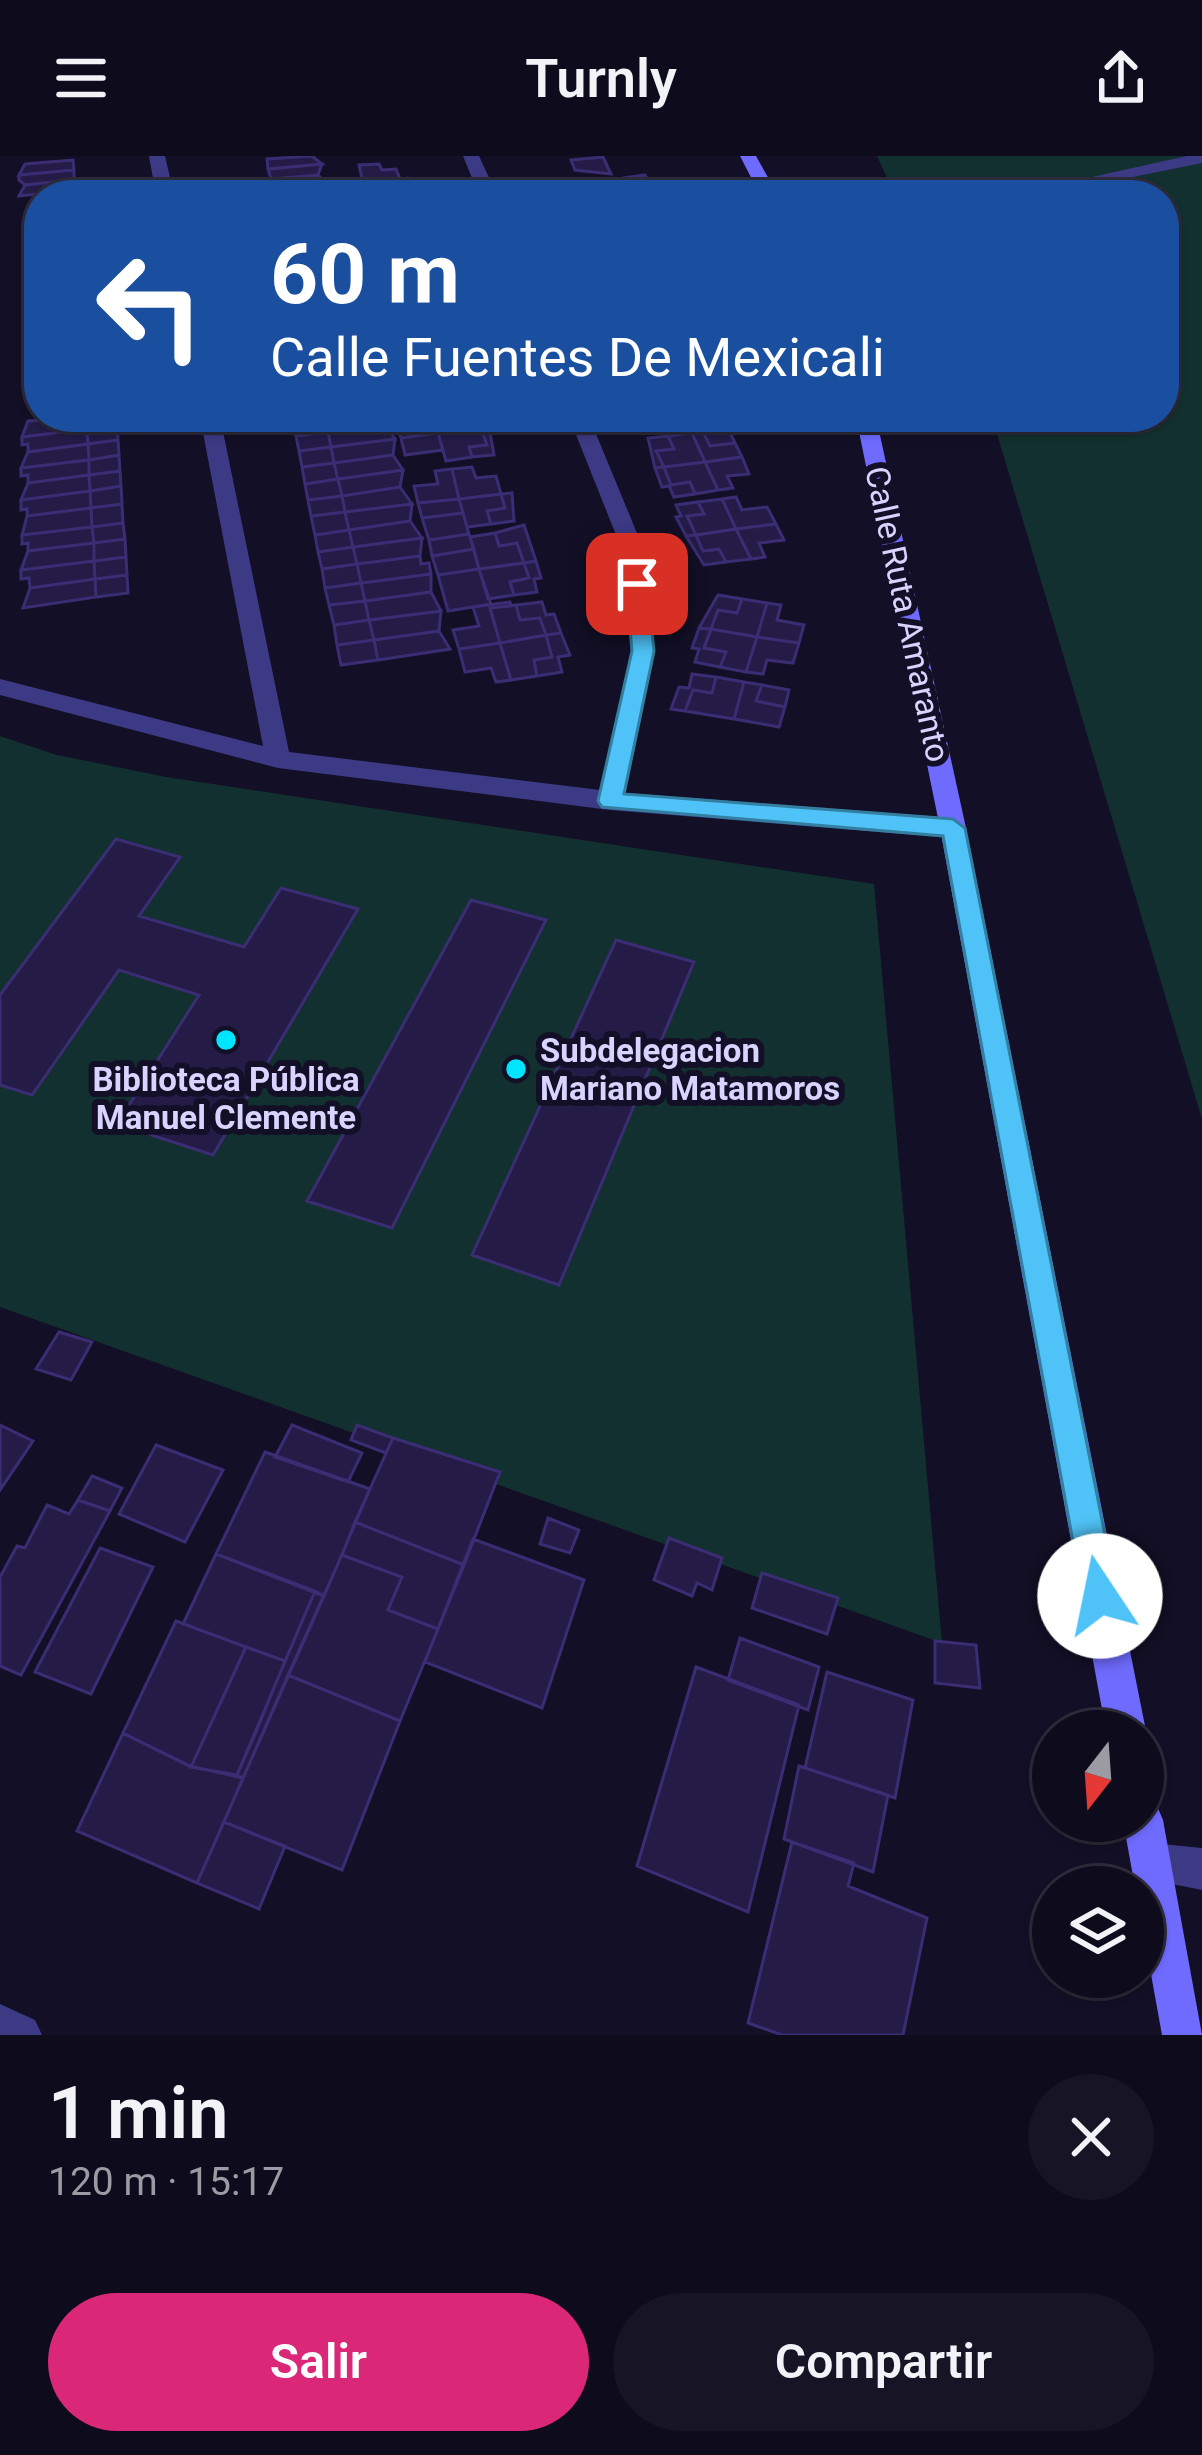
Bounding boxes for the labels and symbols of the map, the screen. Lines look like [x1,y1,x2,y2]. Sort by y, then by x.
street label: Calle Ruta Amaranto [857,463,958,765]
pin [586,533,688,635]
marker: Biblioteca Pública Manuel Clemente [213,1027,239,1053]
place label: Subdelegacion Mariano Matamoros [540,1031,840,1108]
marker: Subdelegacion Mariano Matamoros [503,1056,529,1082]
place label: Biblioteca Pública Manuel Clemente [92,1060,360,1137]
position arrow [1037,1533,1163,1659]
north arrow [1032,1710,1164,1842]

